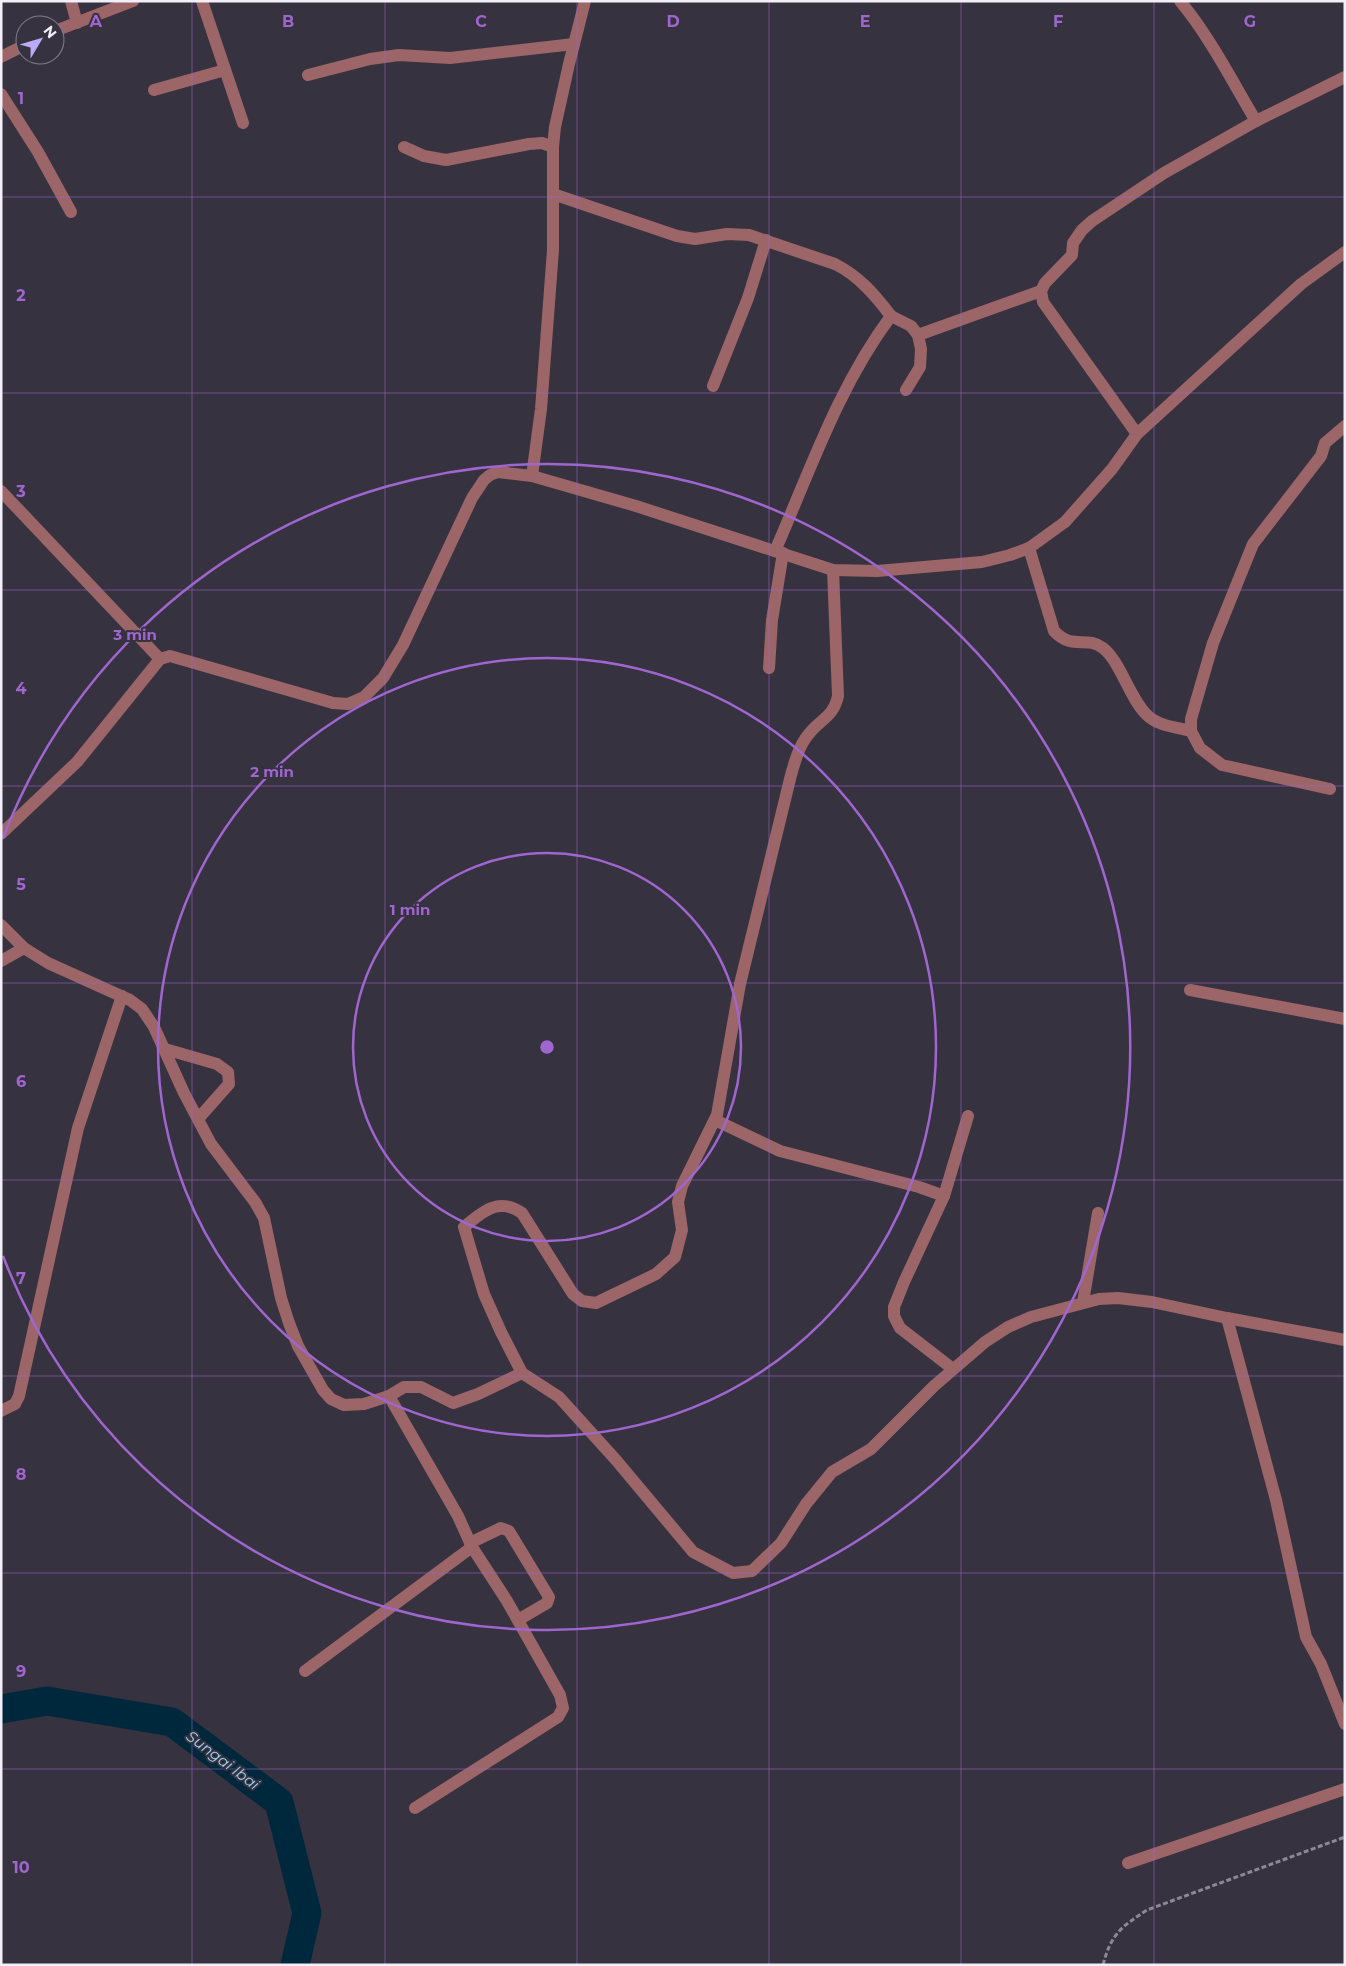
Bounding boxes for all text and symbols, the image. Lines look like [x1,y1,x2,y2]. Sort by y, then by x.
text: A [89,12,103,31]
text: B [282,12,294,31]
text: C [475,12,487,31]
text: D [666,12,680,31]
text: E [860,12,870,31]
text: F [1053,12,1063,31]
text: G [1244,12,1256,31]
north arrow [15,15,65,65]
text: N [40,22,61,42]
text: 1 [18,89,24,108]
text: 2 [16,286,26,305]
text: 3 [15,482,26,501]
text: 3 min [112,625,157,644]
text: 4 [15,679,27,698]
text: 2 min [250,762,294,781]
text: 5 [16,875,26,894]
text: 1 min [390,900,430,919]
centre of rings [538,1038,556,1056]
text: 6 [16,1072,26,1091]
text: 7 [16,1269,26,1288]
text: 8 [16,1465,26,1484]
text: 9 [16,1662,26,1681]
water label: Sungai Ibai [183,1726,264,1794]
text: 10 [12,1858,30,1877]

